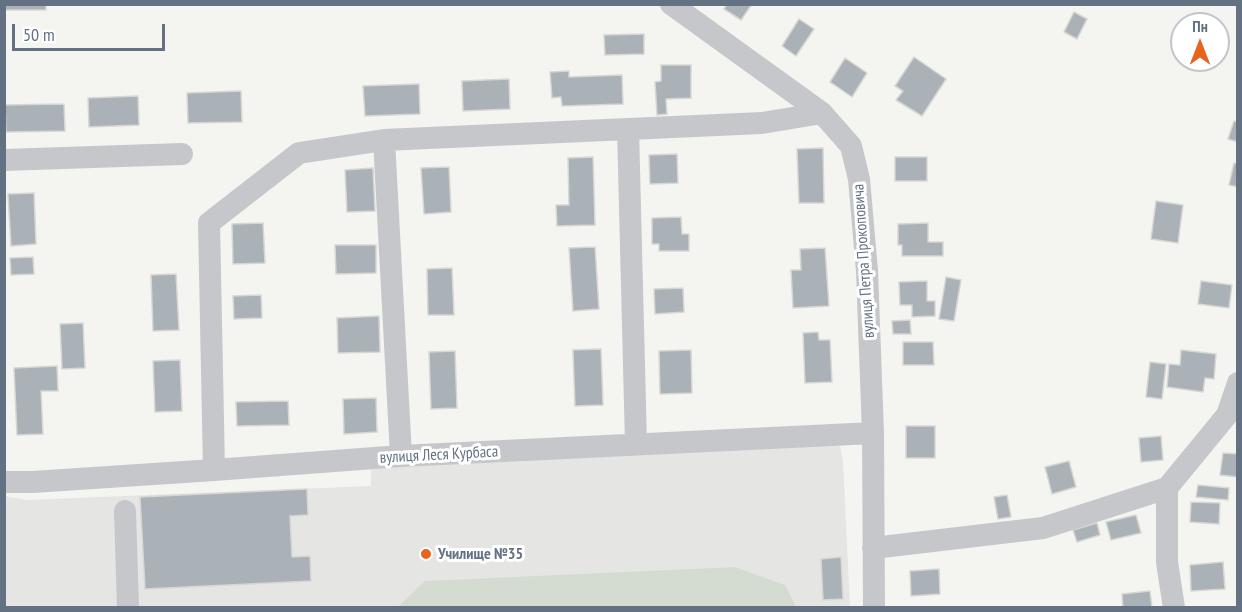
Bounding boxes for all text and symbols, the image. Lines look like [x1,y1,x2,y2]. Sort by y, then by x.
scale bar [15,12,168,50]
north arrow [1170,12,1230,72]
text: Пн [1192,16,1208,36]
text: 50 m [23,23,55,46]
street label: вулиця Петра Прокоповича [849,183,879,339]
street label: вулиця Леся Курбаса [379,442,499,468]
place label: Училище №35 [438,544,523,564]
marker: Училище №35 [419,547,433,561]

